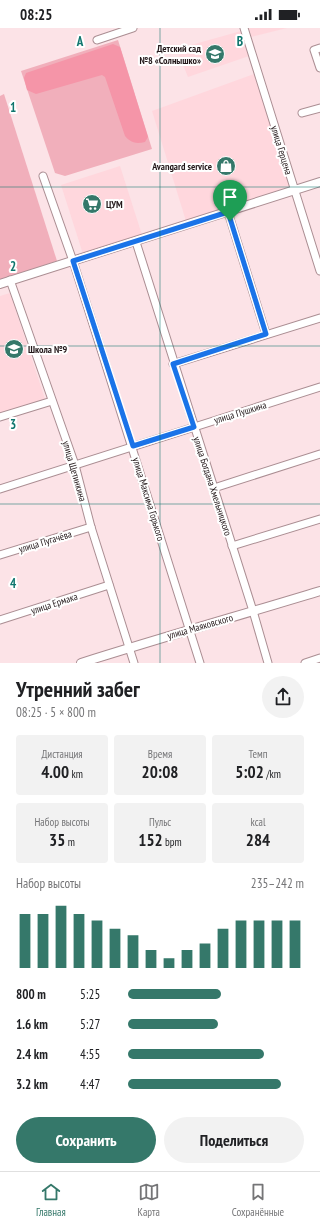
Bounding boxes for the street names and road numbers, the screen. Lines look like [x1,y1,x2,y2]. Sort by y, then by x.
street label: улица Герцена [268,124,295,176]
street label: улица Пушкина [212,398,268,427]
street label: улица Богдана Хмельницкого [190,435,235,537]
street label: улица Щетинкина [60,439,89,503]
street label: улица Максима Горького [130,456,167,542]
street label: улица Пугачёва [17,527,73,556]
street label: улица Ермака [29,590,79,617]
street label: улица Маяковского [166,611,235,642]

